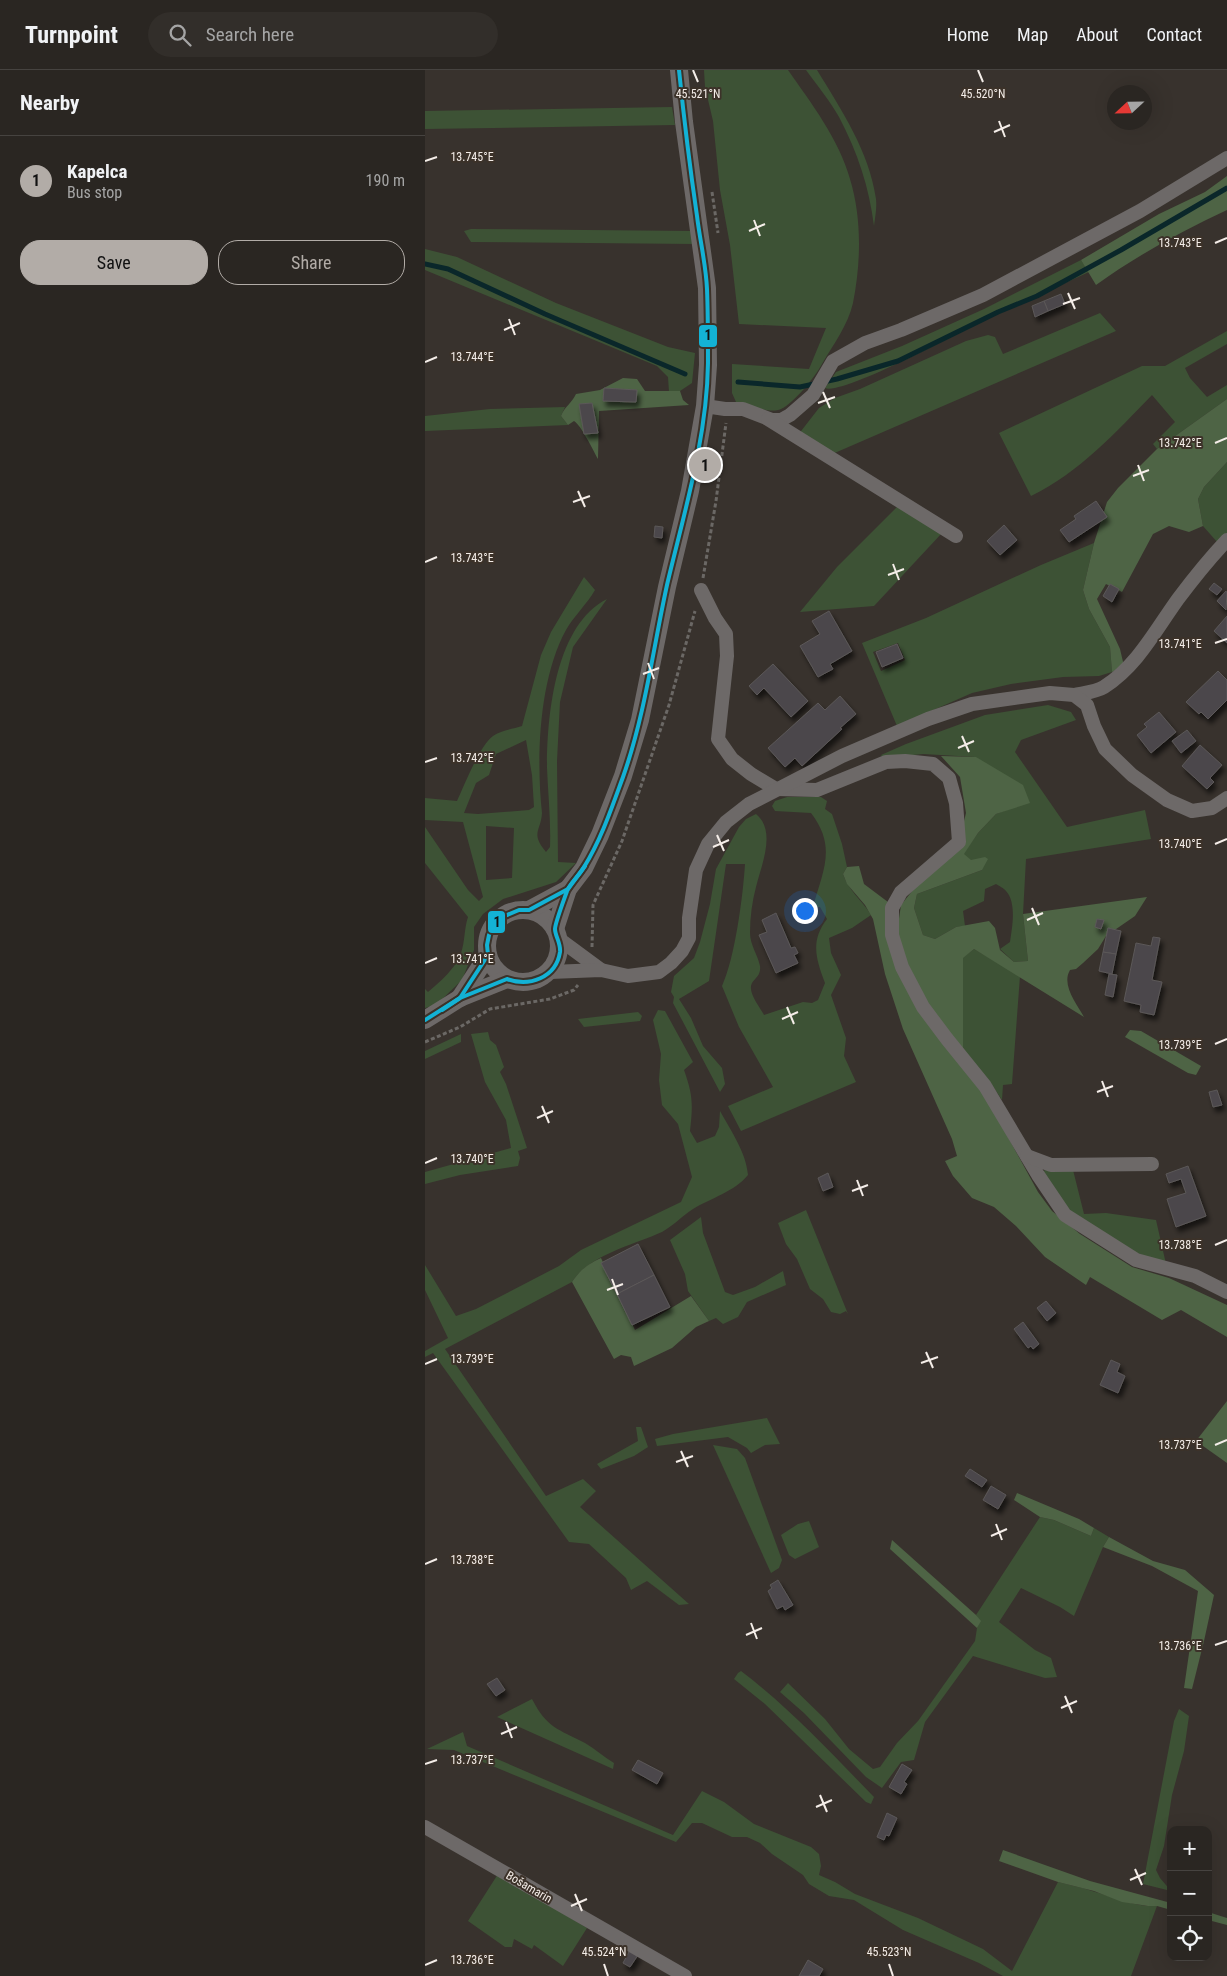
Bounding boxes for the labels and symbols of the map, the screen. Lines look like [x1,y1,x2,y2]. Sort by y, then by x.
north arrow [1107,85,1152,130]
text: 45.521°N [676,87,720,101]
text: 45.520°N [961,87,1005,101]
text: 13.745°E [450,150,494,164]
text: 13.743°E [1158,236,1202,250]
line badge: 1 [698,324,718,348]
text: 1 [704,327,712,343]
text: 13.744°E [450,350,494,364]
text: 13.742°E [1158,436,1202,450]
pin: 1 [689,446,721,484]
text: 13.743°E [450,551,494,565]
text: 13.741°E [1158,637,1202,651]
text: 13.742°E [450,751,494,765]
text: 13.740°E [1158,837,1202,851]
your location [792,898,818,924]
line badge: 1 [487,910,506,934]
text: 1 [493,914,501,930]
text: 13.741°E [450,952,494,966]
text: 13.739°E [1158,1038,1202,1052]
text: 13.740°E [450,1152,494,1166]
text: 13.738°E [1158,1238,1202,1252]
text: 13.739°E [450,1352,494,1366]
text: 13.737°E [1158,1438,1202,1452]
text: 13.738°E [450,1553,494,1567]
text: 13.736°E [1158,1639,1202,1653]
text: 13.737°E [450,1753,494,1767]
street label: Bošamarin [503,1868,555,1906]
text: 45.524°N [582,1945,626,1959]
text: 45.523°N [867,1945,911,1959]
text: 13.736°E [450,1953,494,1967]

